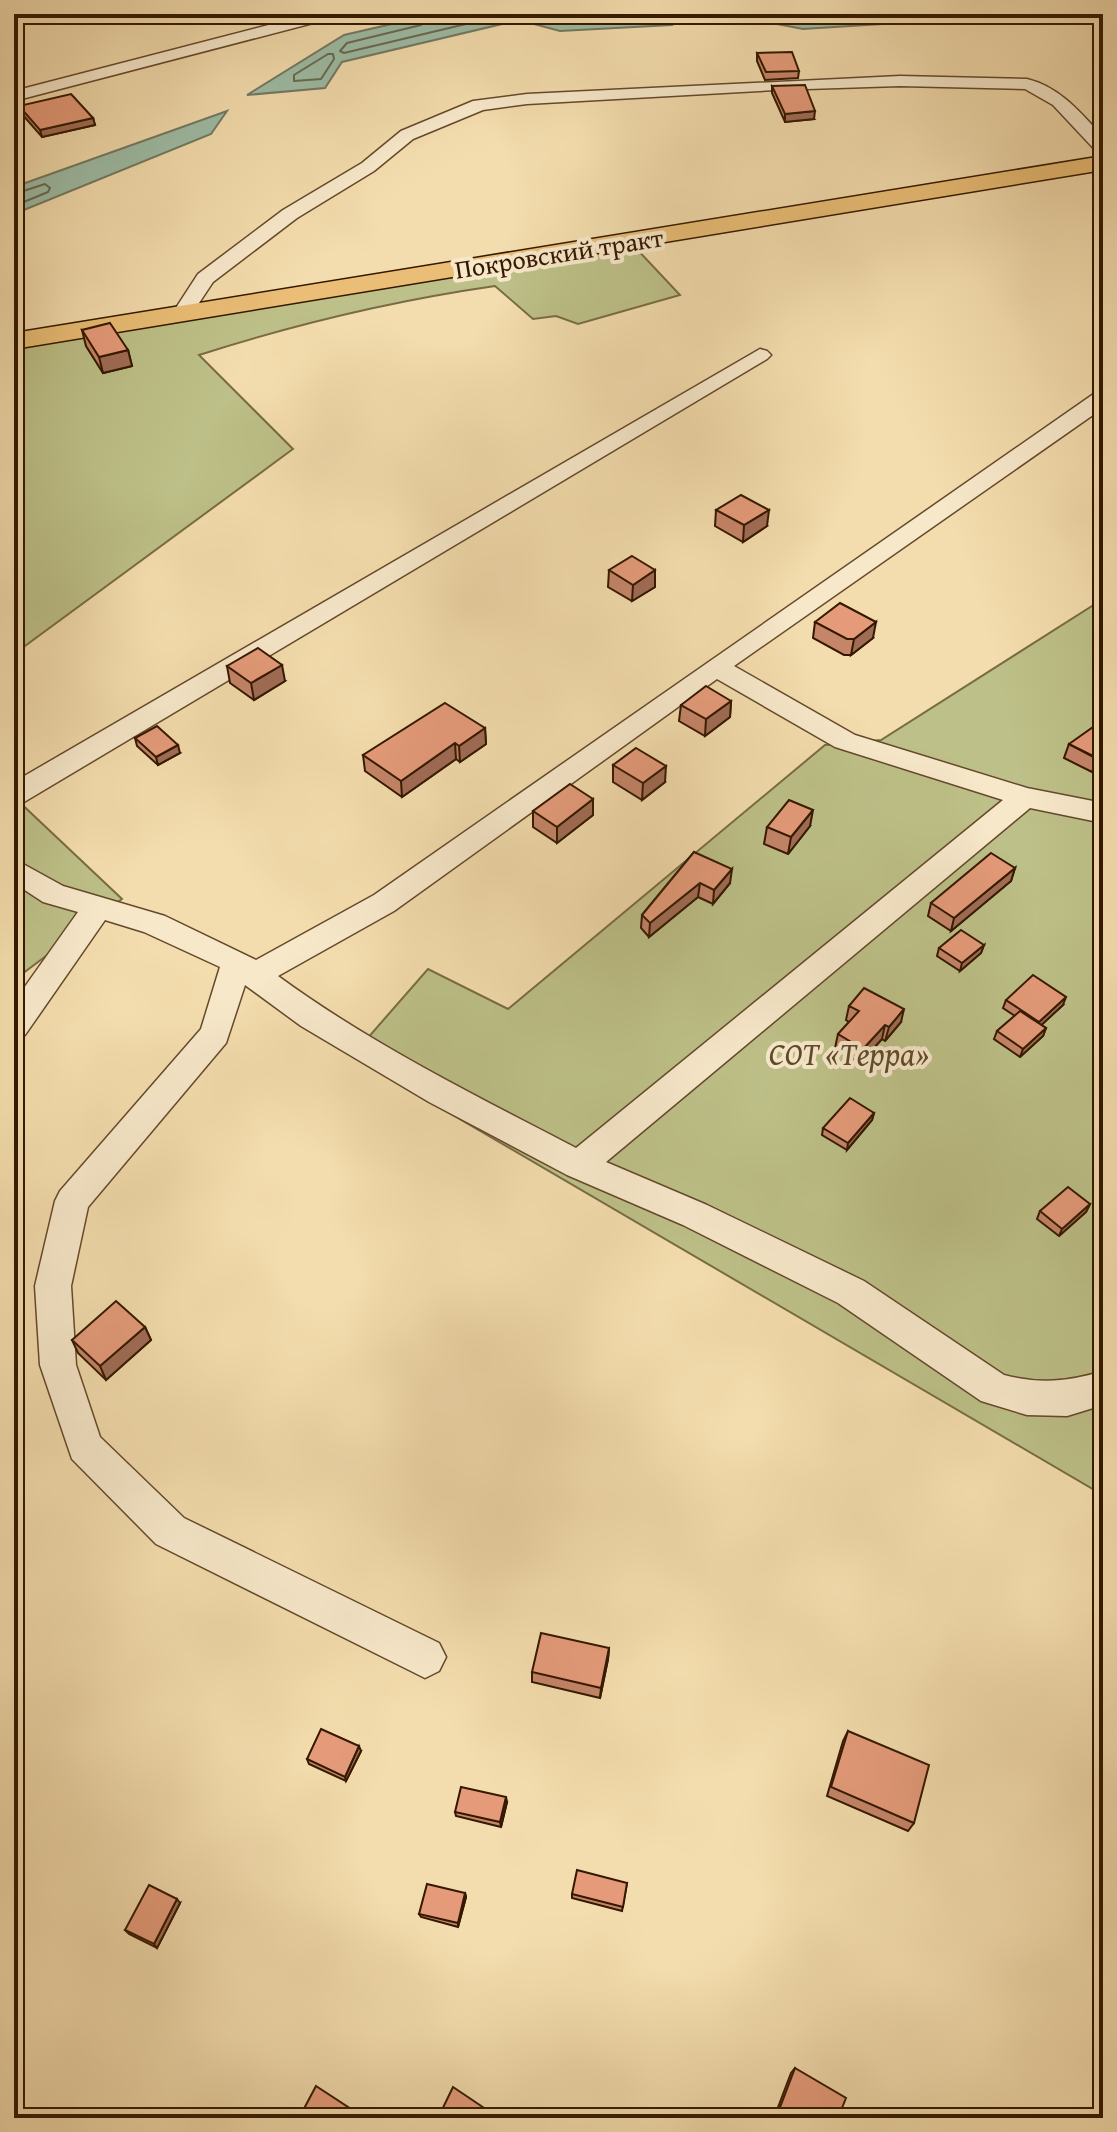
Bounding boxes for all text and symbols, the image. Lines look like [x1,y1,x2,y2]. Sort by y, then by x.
street label: Покровский тракт [452,217,666,289]
park label: СОТ «Терра» [769,1030,929,1077]

